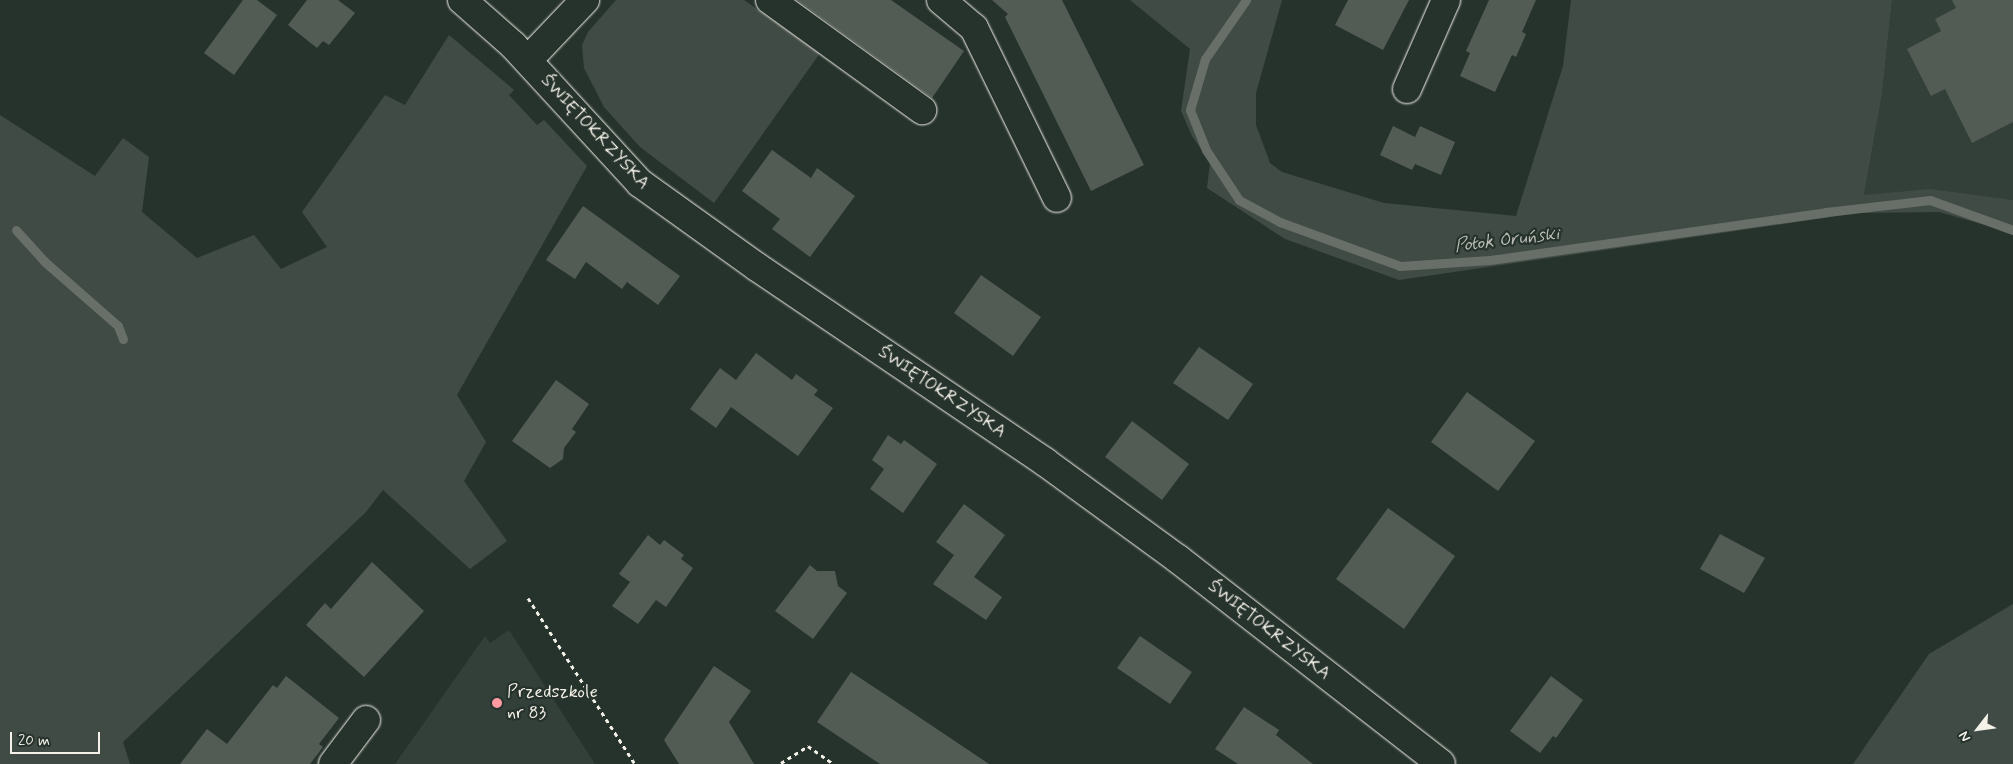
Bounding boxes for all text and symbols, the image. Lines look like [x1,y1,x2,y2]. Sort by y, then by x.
street label: ŚWIĘTOKRZYSKA [536,70,654,194]
water label: Potok Oruński [1454,222,1560,258]
street label: ŚWIĘTOKRZYSKA [874,341,1010,443]
street label: ŚWIĘTOKRZYSKA [1203,575,1335,685]
place label: Przedszkole nr 83 [507,682,598,724]
marker: Przedszkole nr 83 [491,697,503,709]
north arrow [1953,704,2003,754]
scale bar [12,722,102,754]
text: N [1955,728,1975,745]
text: 20 m [18,731,50,751]

